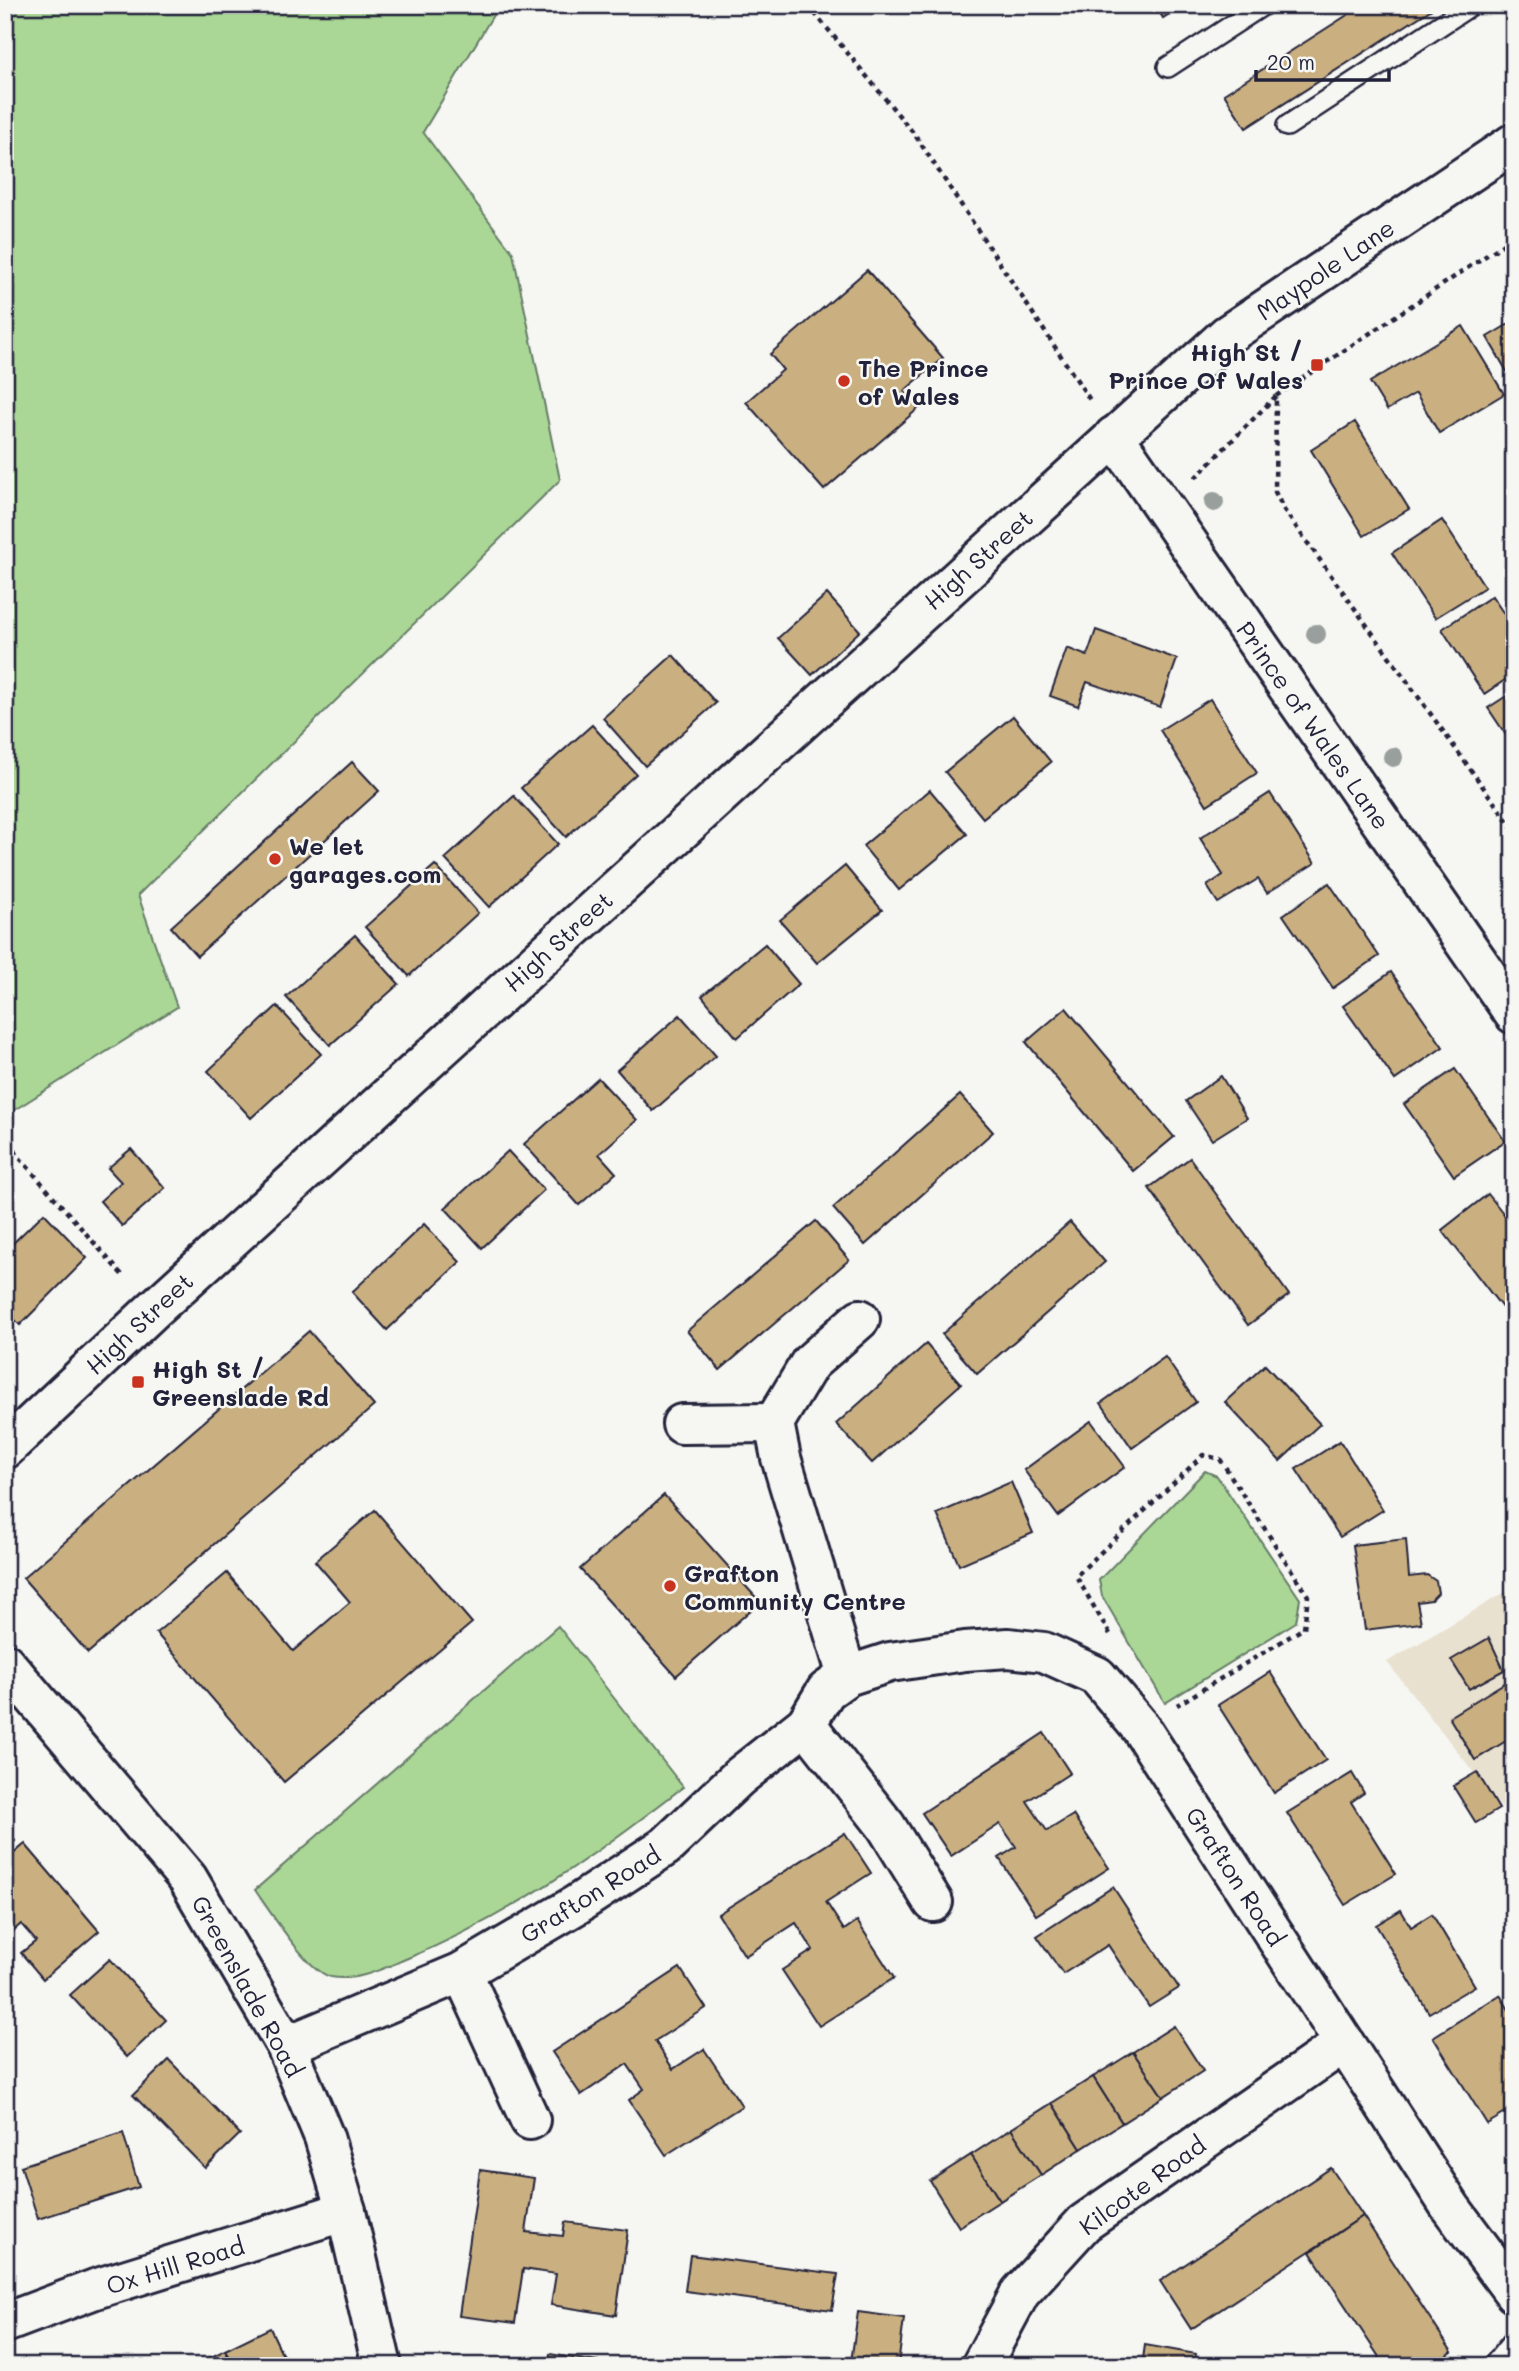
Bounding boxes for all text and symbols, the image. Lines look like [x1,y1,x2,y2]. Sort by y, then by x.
scale bar [1256,38,1390,82]
text: 20 m [1267,48,1315,75]
street label: Maypole Lane [1250,211,1400,327]
place label: High St / Prince Of Wales [1108,336,1303,395]
place label: The Prince of Wales [858,352,989,411]
marker: High St / Prince Of Wales [1309,357,1325,373]
marker: The Prince of Wales [836,373,852,389]
street label: High Street [917,502,1039,616]
street label: Prince of Wales Lane [1230,615,1398,835]
place label: We let garages.com [289,830,441,889]
marker: We let garages.com [267,851,283,867]
street label: High Street [497,884,619,998]
street label: High Street [79,1265,199,1381]
place label: High St / Greenslade Rd [152,1353,329,1412]
marker: High St / Greenslade Rd [130,1374,146,1390]
place label: Grafton Community Centre [684,1557,906,1616]
marker: Grafton Community Centre [662,1578,678,1594]
street label: Grafton Road [1180,1801,1292,1951]
street label: Grafton Road [514,1839,666,1949]
street label: Greenslade Road [185,1890,311,2082]
street label: Kilcote Road [1073,2129,1211,2241]
street label: Ox Hill Road [102,2229,248,2301]

